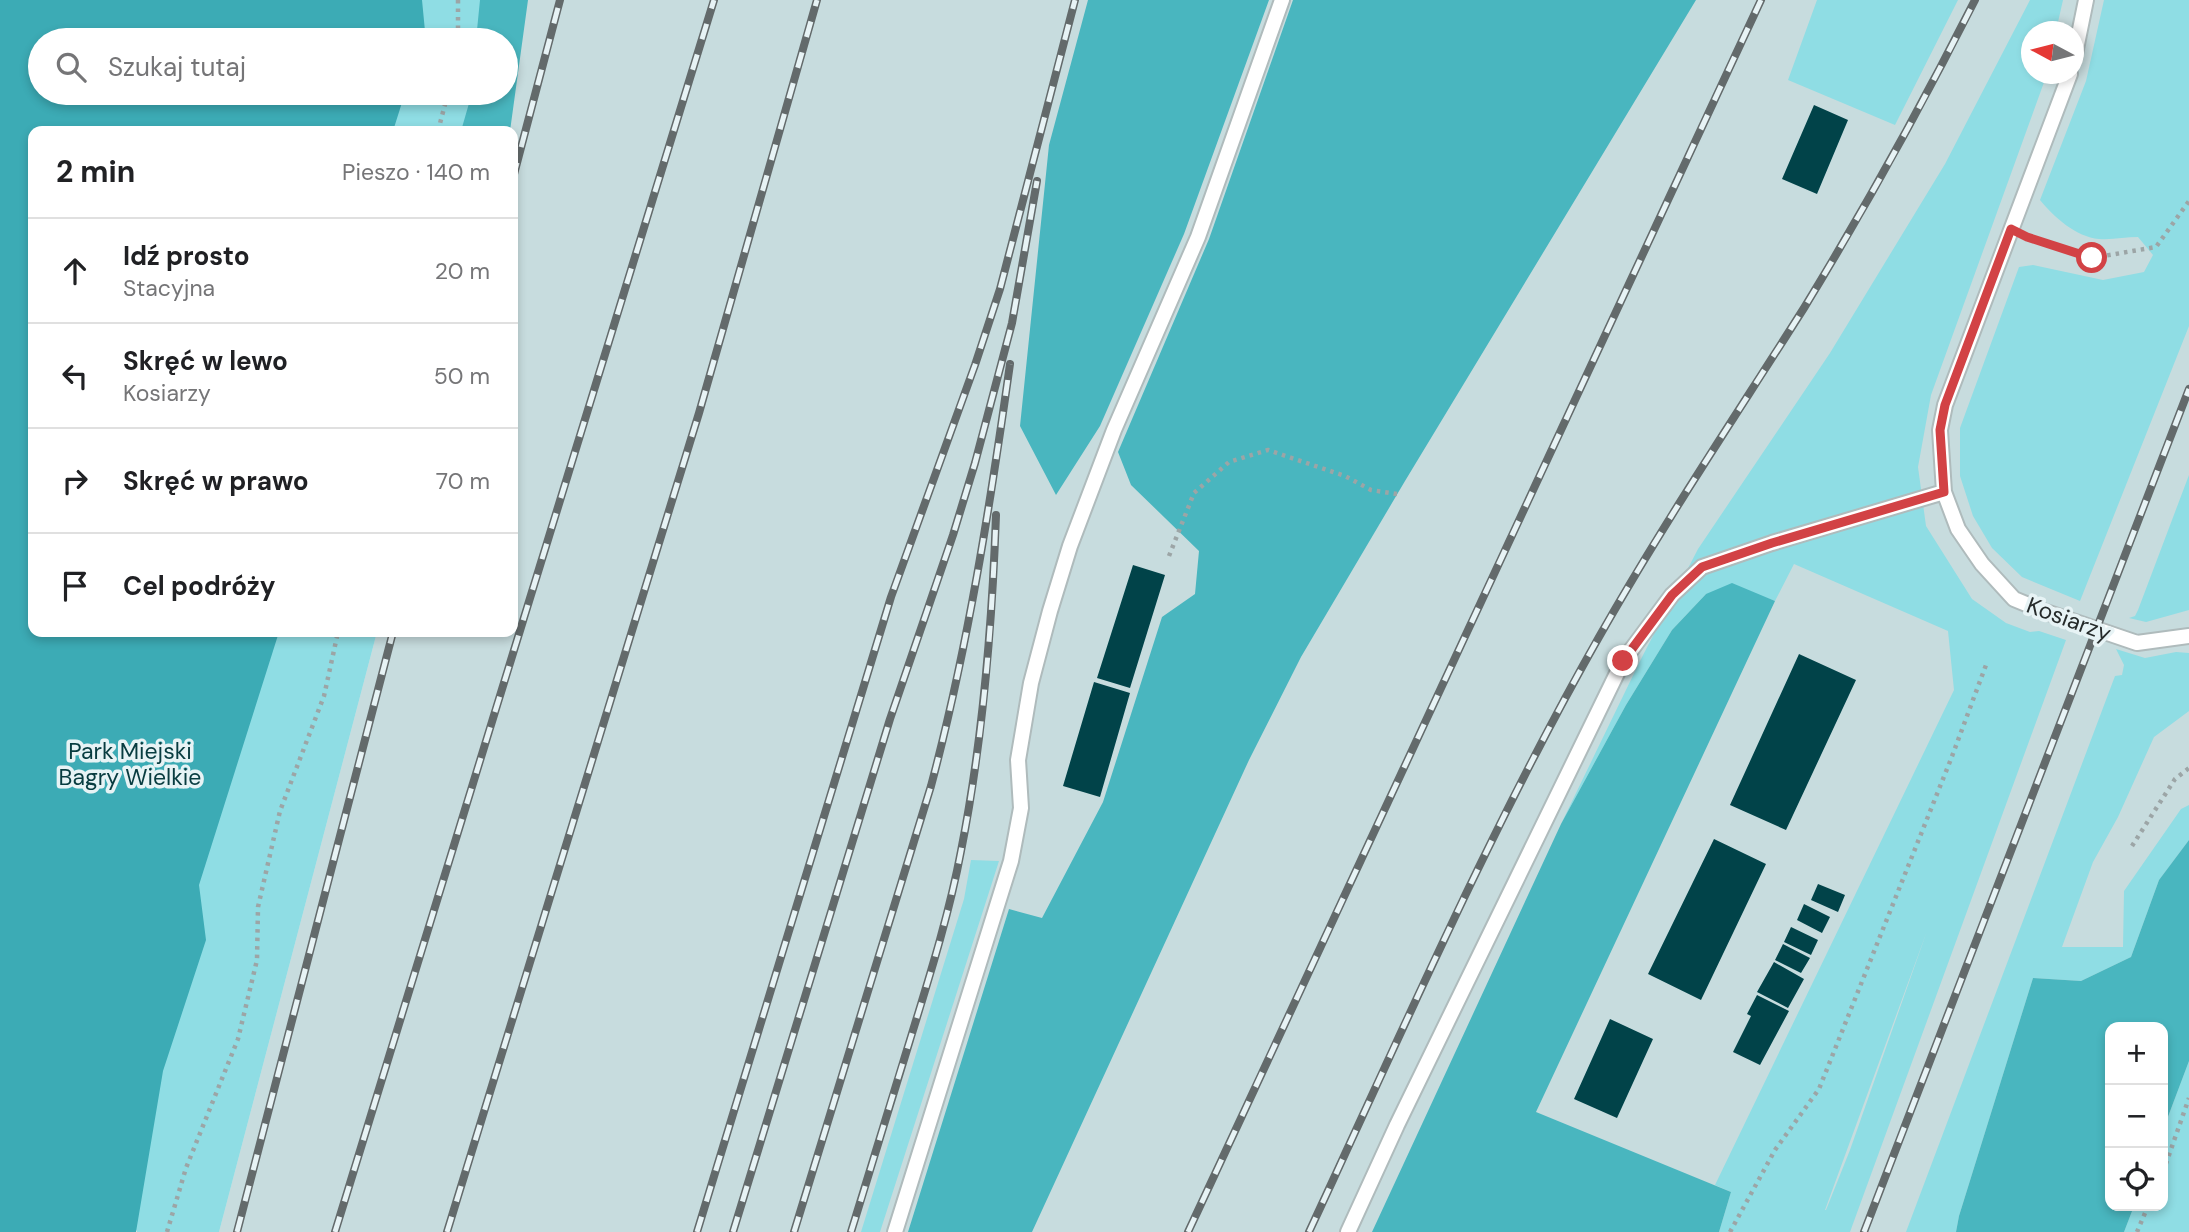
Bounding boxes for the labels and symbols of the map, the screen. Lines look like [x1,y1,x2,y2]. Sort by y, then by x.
north arrow [2021,21,2084,84]
route start [2076,242,2107,273]
street label: Kosiarzy [2023,590,2116,648]
route end [1607,645,1638,676]
park label: Park Miejski Bagry Wielkie [59,736,201,792]

